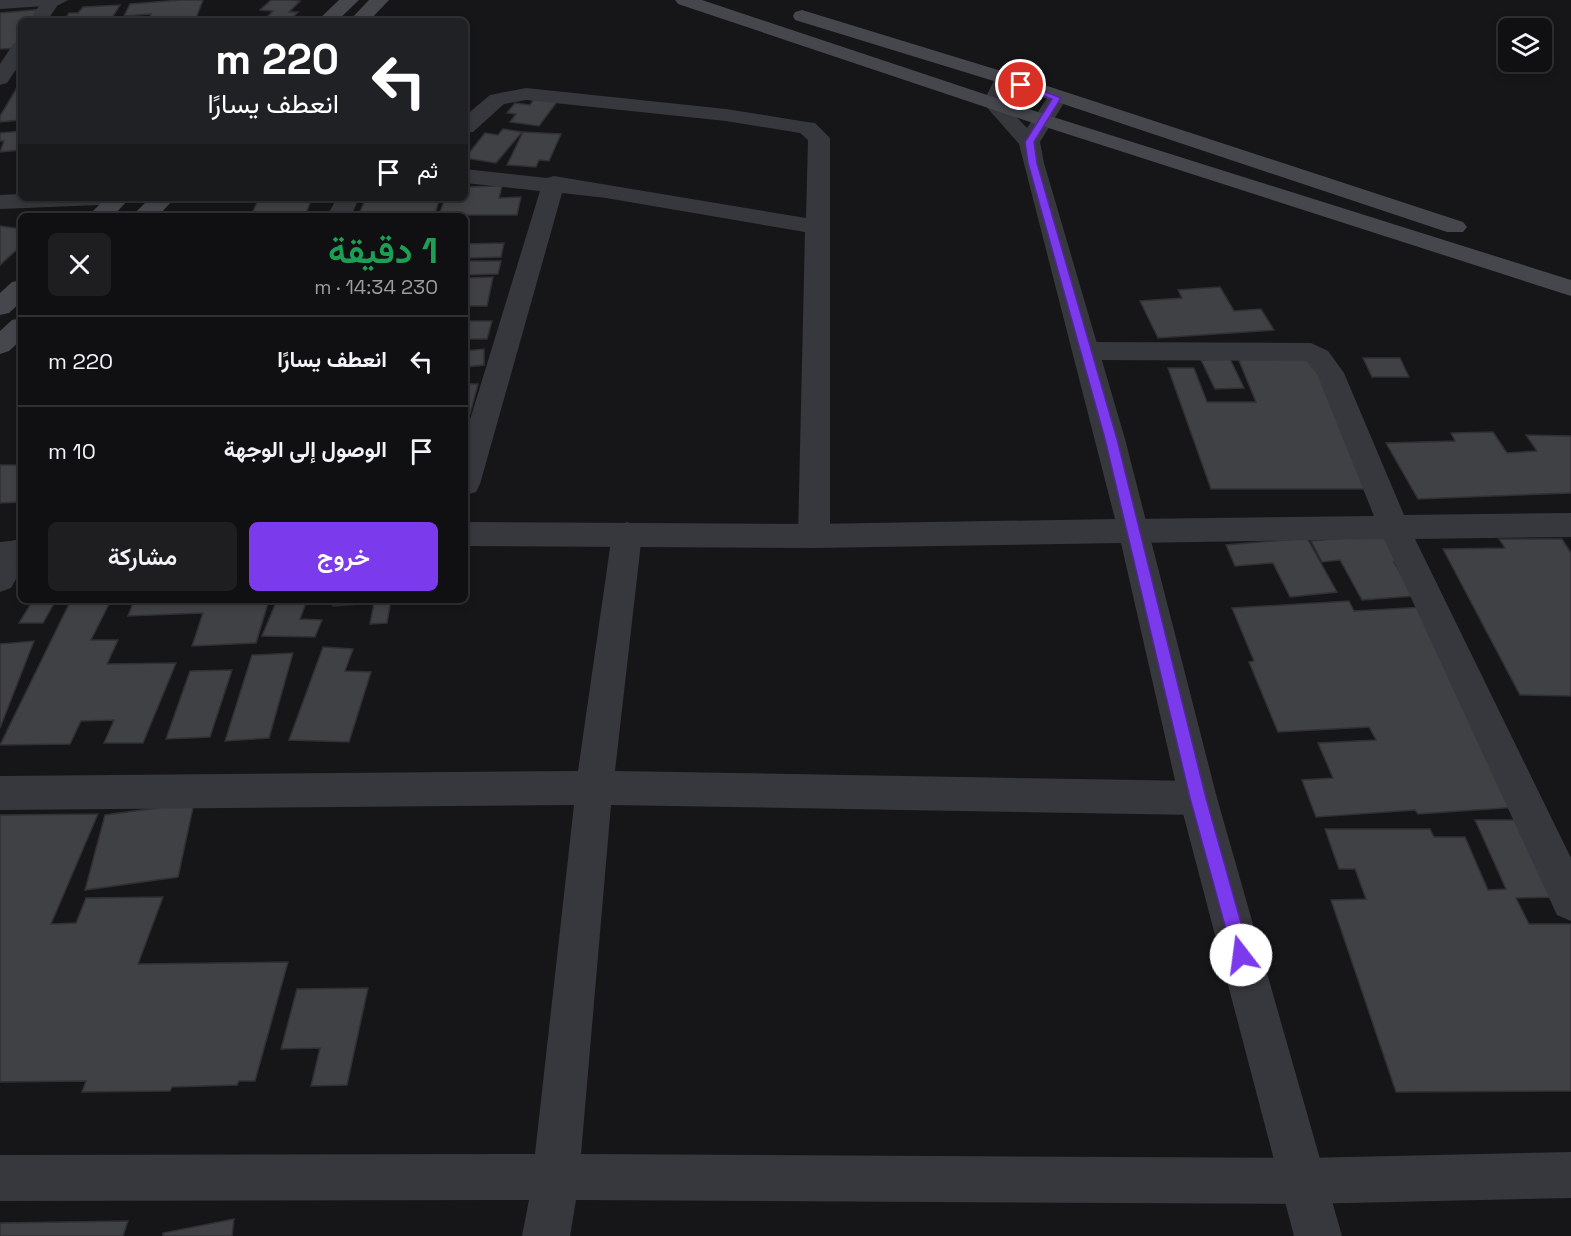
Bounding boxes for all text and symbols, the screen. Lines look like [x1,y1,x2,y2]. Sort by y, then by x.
map controls [1498,18,1552,72]
button: layers [1498,18,1552,72]
text: 220 m [215,33,339,86]
icon: left [360,42,438,120]
pin [995,59,1046,110]
icon: arrive [1004,68,1037,101]
text: انعطف يسارًا [207,86,339,121]
icon: arrive [372,156,405,189]
text: ثم [417,156,438,184]
text: 1 دقيقة [328,228,438,274]
button: close [48,233,111,296]
text: 230 m · 14:34 [314,274,438,300]
text: انعطف يسارًا [277,345,387,373]
icon: left [405,345,438,378]
text: 220 m [48,347,113,375]
text: الوصول إلى الوجهة [224,435,387,463]
icon: arrive [405,435,438,468]
text: 10 m [48,437,96,465]
button: مشاركة [48,522,237,591]
button: خروج [249,522,438,591]
position arrow [1209,923,1273,987]

